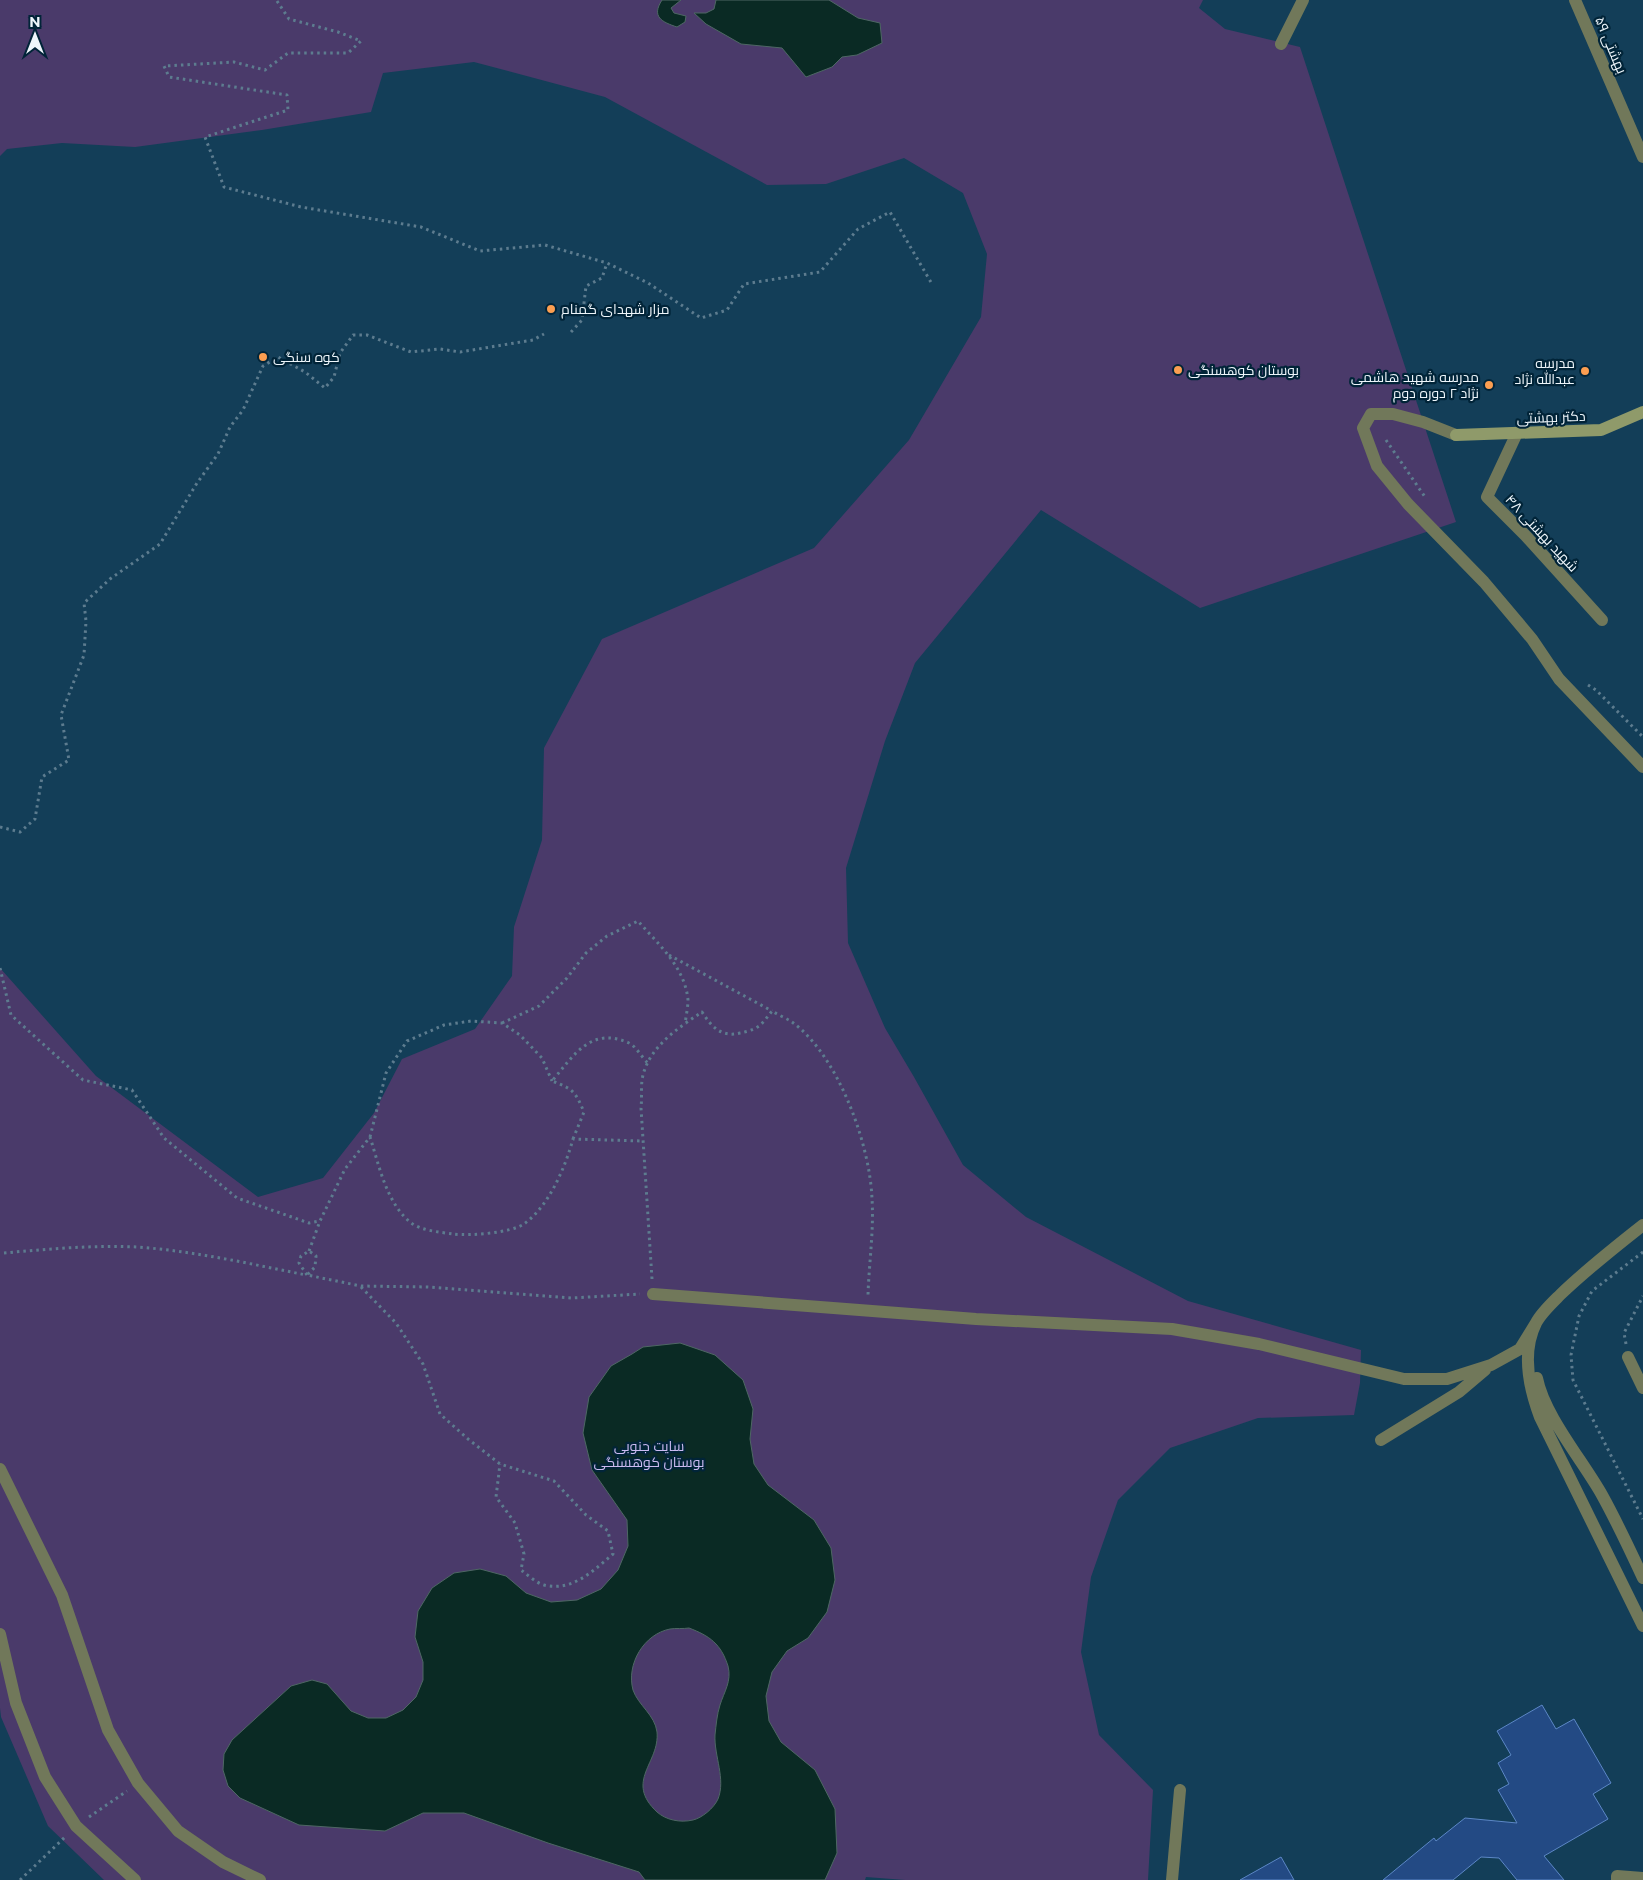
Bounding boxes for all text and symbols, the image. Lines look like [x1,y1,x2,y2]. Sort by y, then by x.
north arrow [10,10,60,60]
text: N [29,13,41,31]
street label: بهشتی ۵۹ [1591,14,1631,76]
place label: مزار شهدای گمنام [561,300,670,319]
marker: مزار شهدای گمنام [545,303,557,315]
place label: کوه سنگی [273,348,340,366]
marker: کوه سنگی [257,351,269,363]
place label: مدرسه عبدالله نژاد [1514,354,1575,388]
place label: بوستان کوهسنگی [1188,361,1299,379]
marker: بوستان کوهسنگی [1172,364,1184,376]
marker: مدرسه عبدالله نژاد [1579,365,1591,377]
place label: مدرسه شهید هاشمی نژاد ۲ دوره دوم [1351,368,1479,403]
marker: مدرسه شهید هاشمی نژاد ۲ دوره دوم [1483,379,1495,391]
street label: دکتر بهشتی [1516,407,1586,427]
street label: شهید بهشتی ۴۸ [1502,491,1582,575]
park label: سایت جنوبی بوستان کوهسنگی [593,1437,705,1471]

